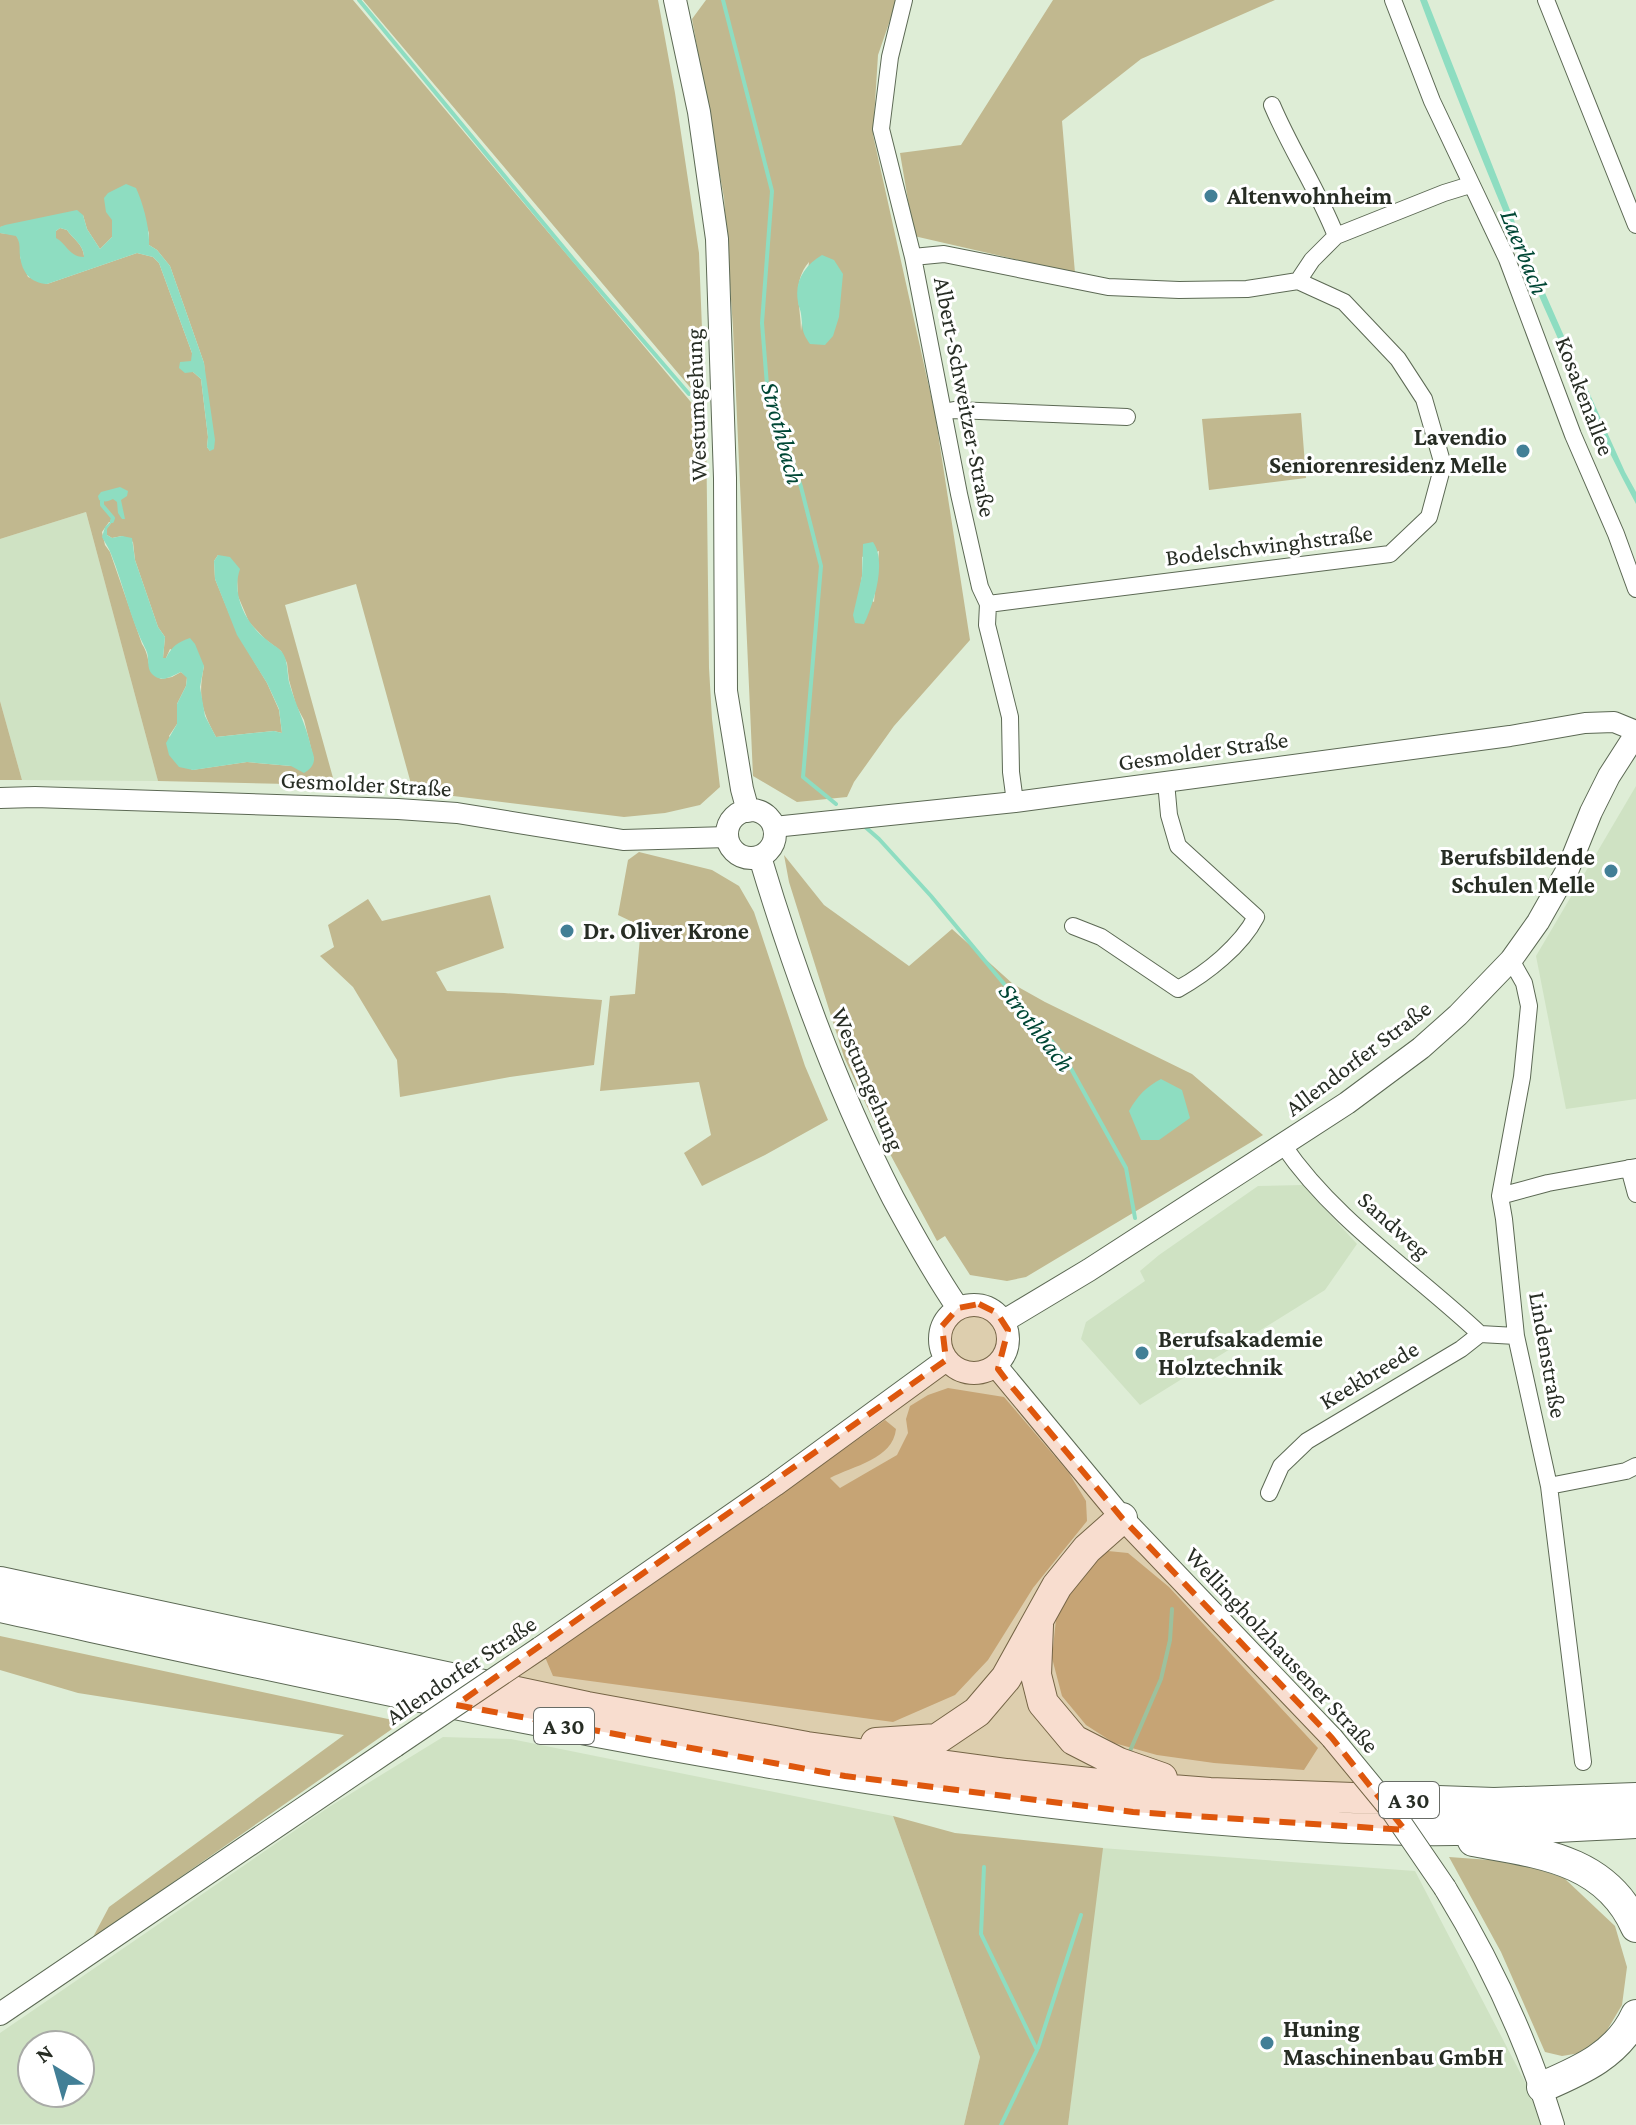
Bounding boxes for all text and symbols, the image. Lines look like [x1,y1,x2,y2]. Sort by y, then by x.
place label: Altenwohnheim [1226,182,1393,209]
marker: Altenwohnheim [1202,187,1220,205]
water label: Laerbach [1494,205,1555,299]
street label: Albert-Schweitzer-Straße [929,274,1002,519]
street label: Westumgehung [679,328,712,482]
street label: Kosakenallee [1550,332,1621,459]
water label: Strothbach [755,379,810,488]
place label: Lavendio Seniorenresidenz Melle [1269,423,1507,478]
marker: Lavendio Seniorenresidenz Melle [1514,442,1532,460]
street label: Bodelschwinghstraße [1164,518,1374,571]
street label: Gesmolder Straße [1116,725,1290,776]
street label: Gesmolder Straße [280,766,452,801]
place label: Berufsbildende Schulen Melle [1440,843,1595,898]
marker: Berufsbildende Schulen Melle [1602,862,1620,880]
place label: Dr. Oliver Krone [583,917,749,944]
marker: Dr. Oliver Krone [558,922,576,940]
water label: Strothbach [993,977,1080,1078]
street label: Allendorfer Straße [1279,994,1436,1121]
street label: Westumgehung [826,1003,911,1155]
street label: Sandweg [1353,1185,1436,1264]
street label: Lindenstraße [1524,1290,1573,1420]
place label: Berufsakademie Holztechnik [1158,1325,1323,1380]
street label: Keekbreede [1314,1335,1423,1415]
marker: Berufsakademie Holztechnik [1133,1344,1151,1362]
street label: Wellingholzhausener Straße [1180,1541,1385,1758]
street label: Allendorfer Straße [380,1609,541,1730]
road number: A 30 [534,1708,594,1744]
road number: A 30 [1379,1782,1439,1818]
place label: Huning Maschinenbau GmbH [1283,2015,1504,2070]
north arrow [16,2029,96,2109]
marker: Huning Maschinenbau GmbH [1258,2034,1276,2052]
text: N [31,2039,58,2068]

